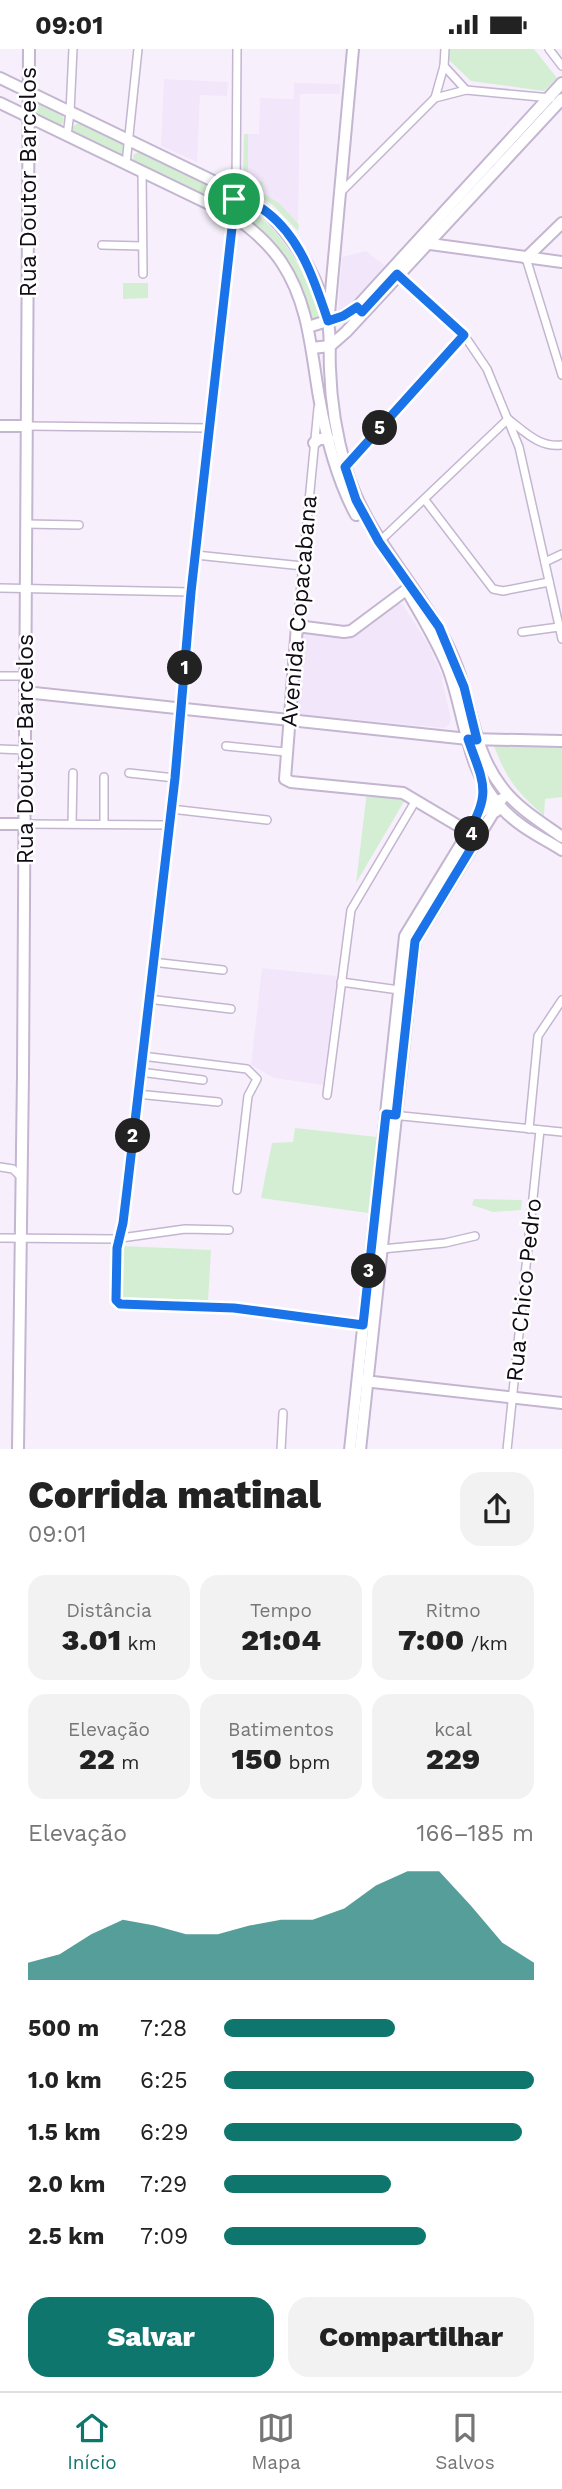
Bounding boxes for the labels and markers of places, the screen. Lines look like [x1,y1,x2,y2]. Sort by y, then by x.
pin [204,169,264,229]
pin: 5 [362,411,398,445]
pin: 1 [168,651,202,685]
pin: 4 [454,817,490,851]
pin: 2 [116,1119,150,1153]
pin: 3 [352,1253,386,1289]

